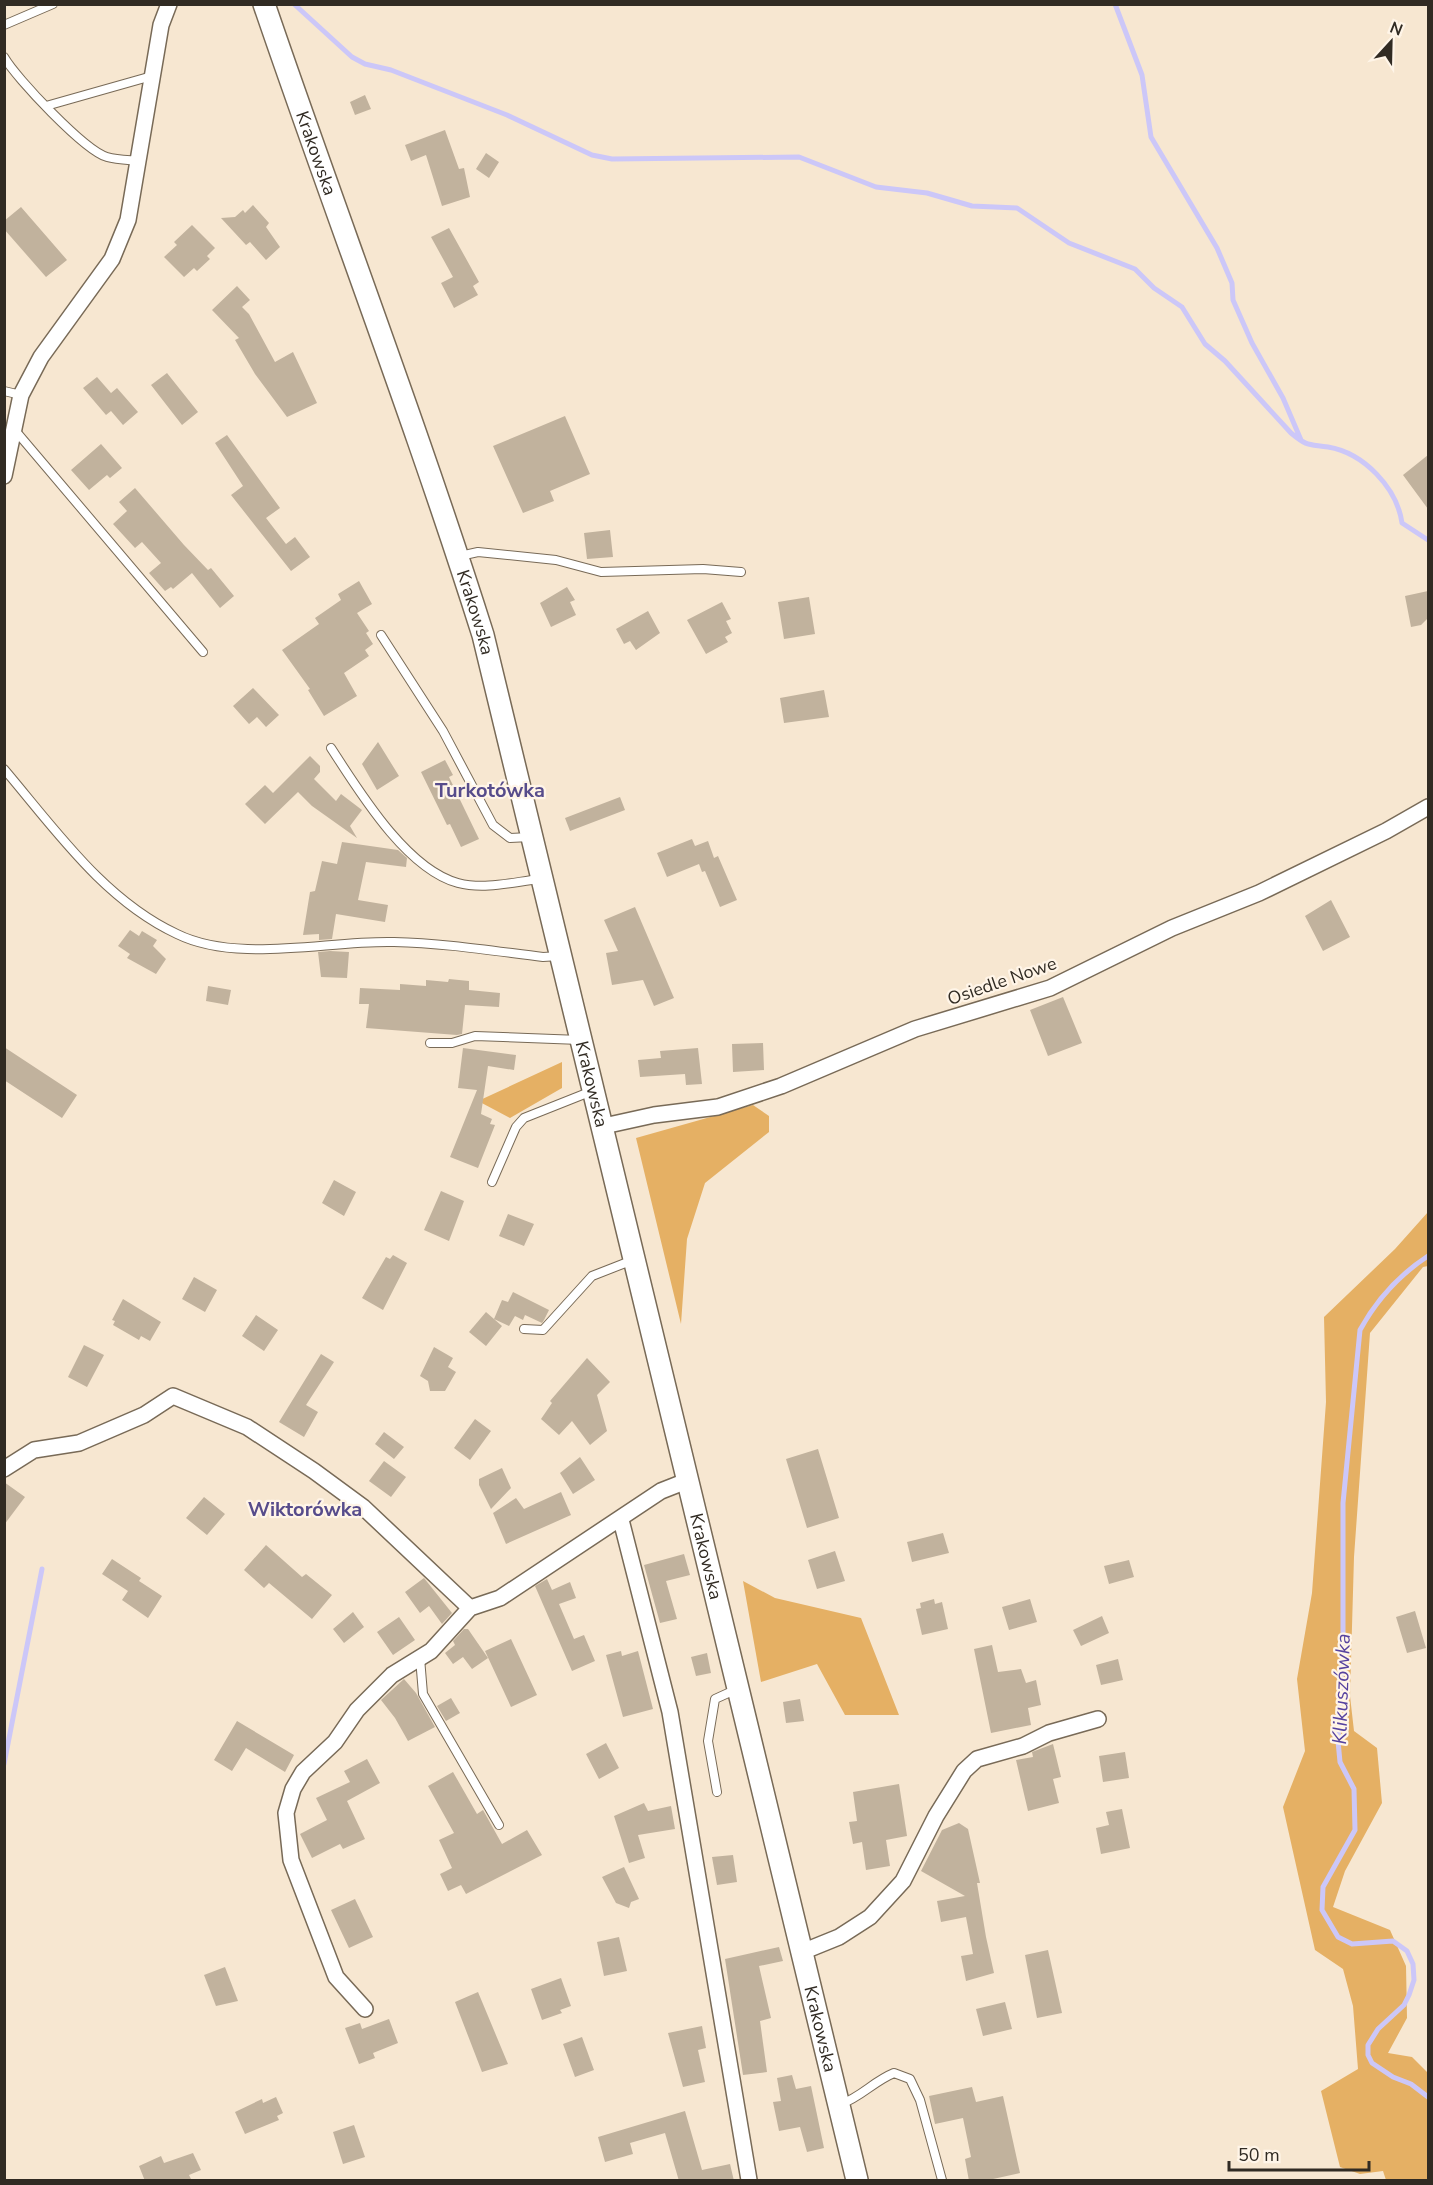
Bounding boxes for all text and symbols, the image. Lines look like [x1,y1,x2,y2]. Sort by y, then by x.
north arrow [1361,12,1421,72]
text: N [1387,17,1406,41]
street label: Krakowska [290,108,342,199]
street label: Krakowska [451,567,499,657]
district label: Turkotówka [435,777,545,804]
street label: Osiedle Nowe [944,951,1060,1011]
street label: Krakowska [570,1039,614,1130]
district label: Wiktorówka [248,1496,362,1523]
street label: Krakowska [684,1511,728,1602]
water label: Klikuszówka [1326,1633,1357,1745]
street label: Krakowska [798,1983,842,2074]
scale bar [1229,2134,1368,2172]
text: 50 m [1238,2143,1280,2167]

